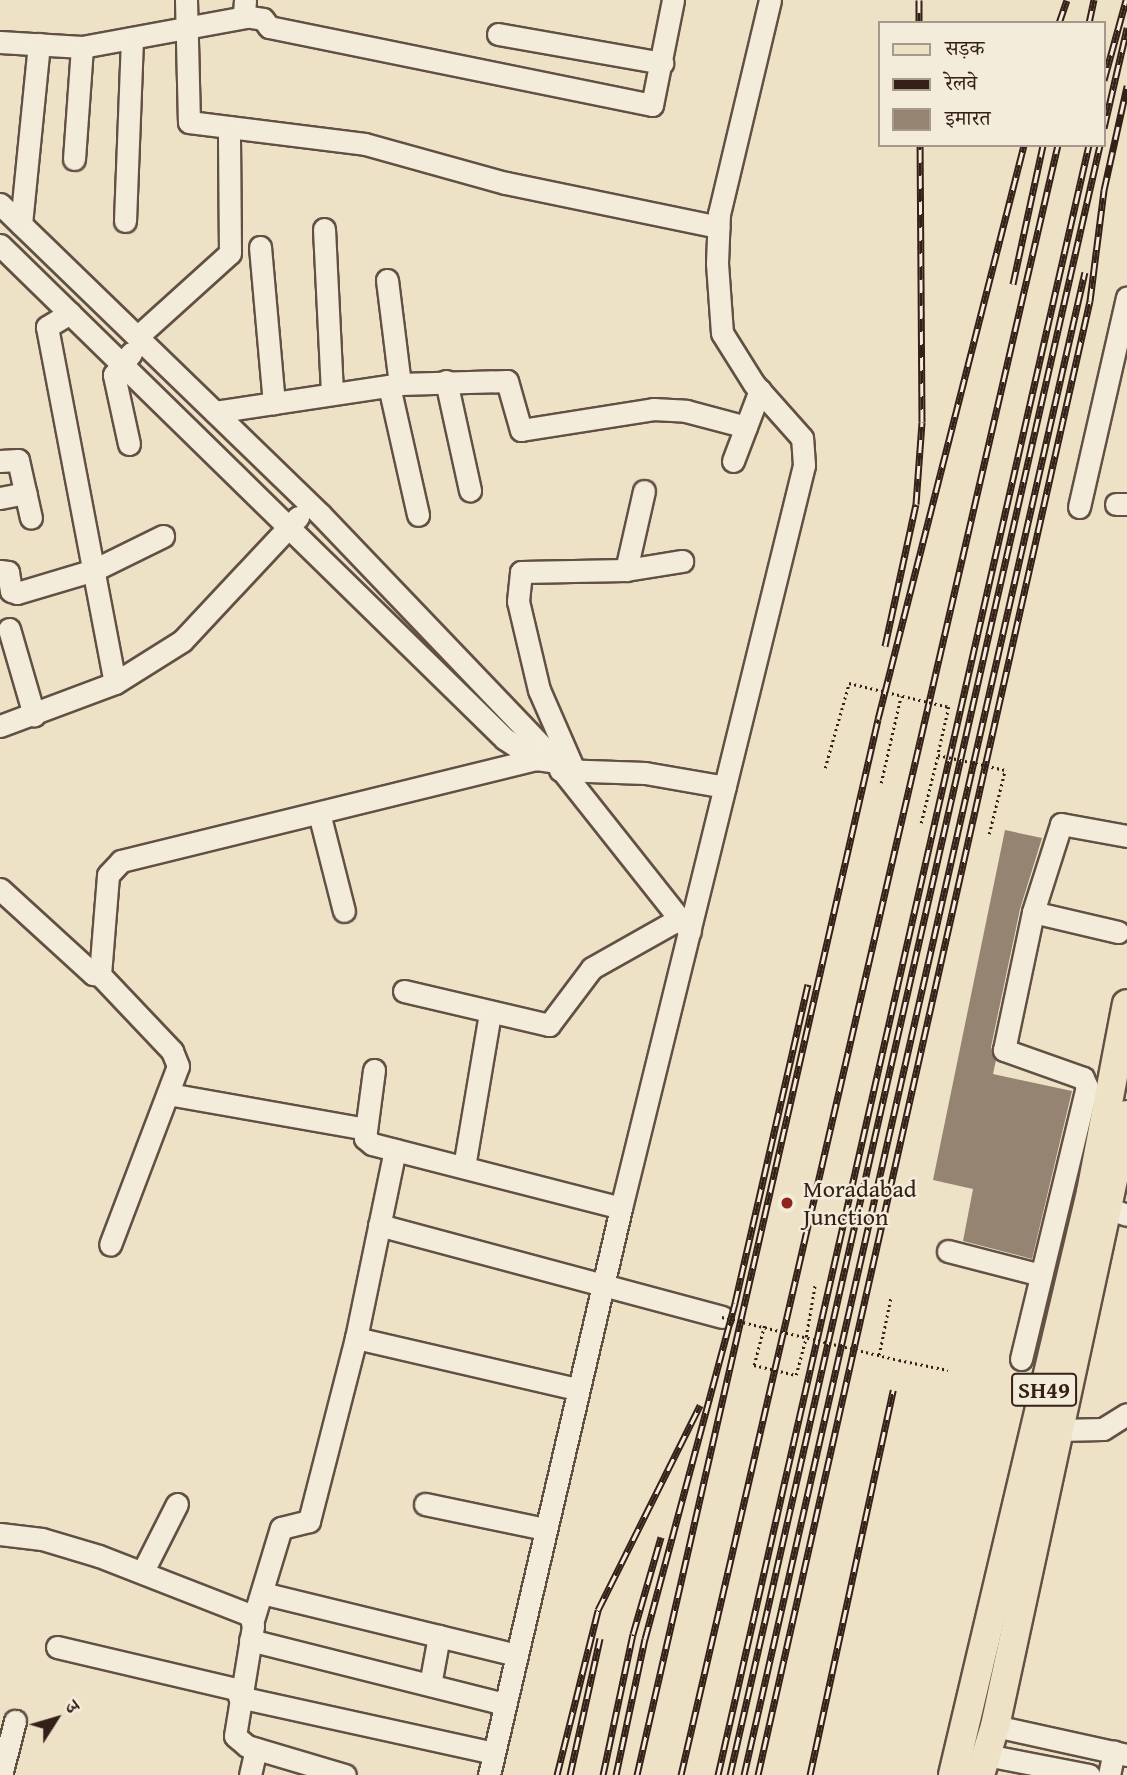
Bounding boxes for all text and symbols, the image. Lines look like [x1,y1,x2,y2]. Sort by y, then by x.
legend [878,21,1106,147]
text: सड़क [945,32,984,63]
text: रेलवे [945,67,977,98]
text: इमारत [945,102,991,133]
place label: Moradabad Junction [803,1175,917,1231]
marker: Moradabad Junction [777,1193,797,1213]
road number: SH49 [1011,1371,1077,1410]
north arrow [21,1684,91,1754]
text: उ [59,1694,87,1719]

